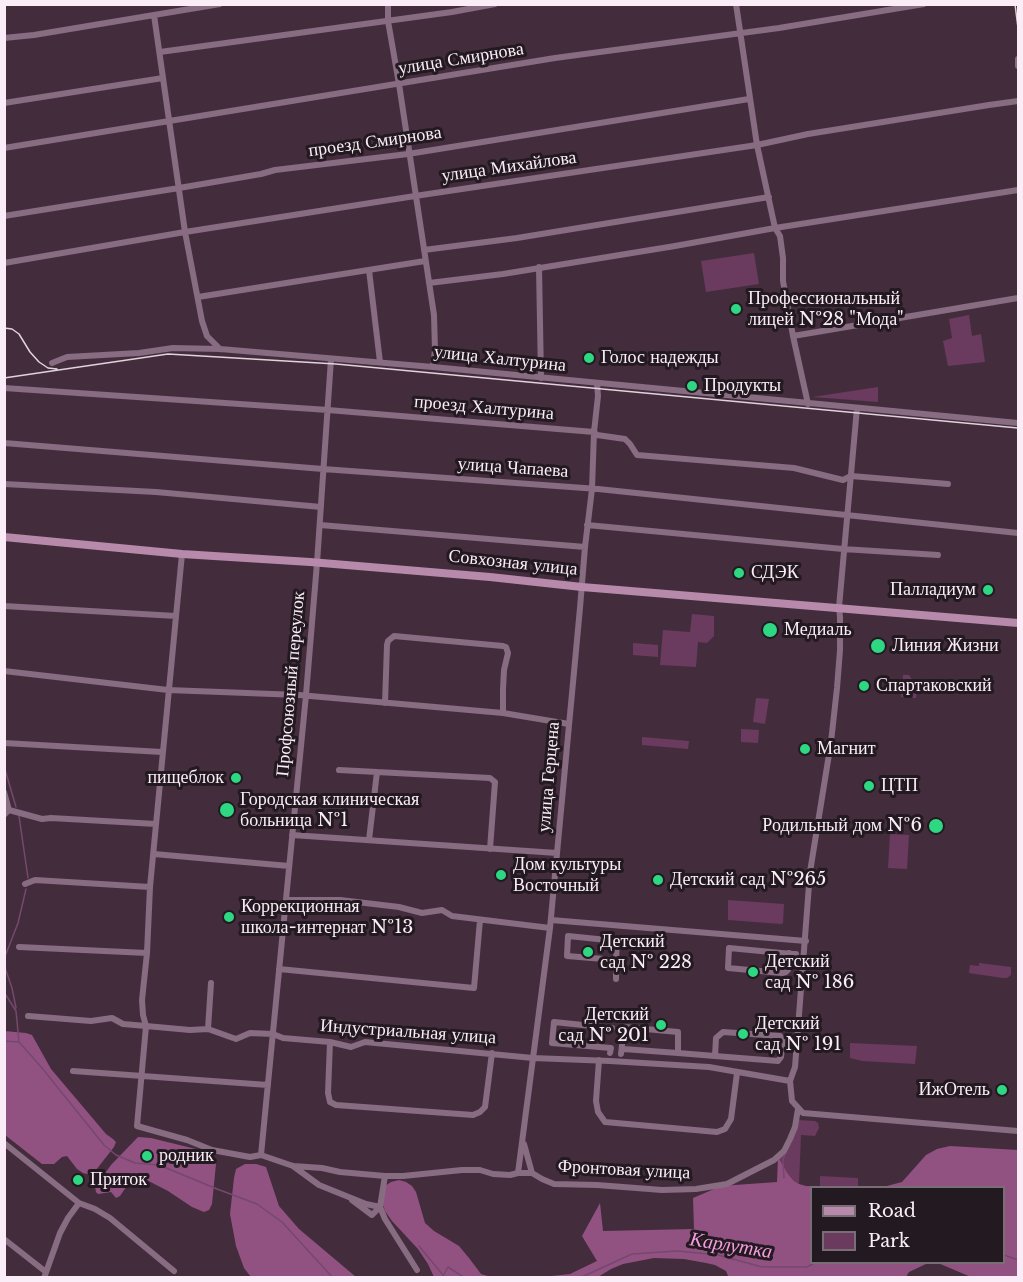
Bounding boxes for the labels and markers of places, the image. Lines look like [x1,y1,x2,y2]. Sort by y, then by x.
place label: Профессиональный лицей №28 "Мода" [748,288,904,330]
marker: Профессиональный лицей №28 "Мода" [729,302,743,316]
place label: Голос надежды [601,347,719,369]
marker: Голос надежды [582,351,596,365]
place label: Продукты [704,375,781,397]
marker: Продукты [685,379,699,393]
place label: СДЭК [751,562,799,584]
marker: СДЭК [732,566,746,580]
place label: Палладиум [890,579,976,601]
marker: Палладиум [981,583,995,597]
place label: Медиаль [784,619,852,641]
marker: Медиаль [761,621,779,639]
place label: Линия Жизни [892,635,999,657]
marker: Линия Жизни [869,637,887,655]
place label: Спартаковский [876,675,992,697]
marker: Спартаковский [857,679,871,693]
place label: Магнит [817,738,876,760]
marker: Магнит [798,742,812,756]
place label: пищеблок [147,767,224,789]
marker: пищеблок [229,771,243,785]
place label: ЦТП [881,775,918,797]
marker: ЦТП [862,779,876,793]
place label: Городская клиническая больница №1 [240,789,419,832]
marker: Городская клиническая больница №1 [218,801,236,819]
place label: Родильный дом №6 [762,815,922,837]
marker: Родильный дом №6 [927,817,945,835]
place label: Дом культуры Восточный [513,854,621,896]
marker: Дом культуры Восточный [494,868,508,882]
place label: Детский сад №265 [670,869,826,891]
marker: Детский сад №265 [651,873,665,887]
place label: Коррекционная школа-интернат №13 [241,896,413,938]
marker: Коррекционная школа-интернат №13 [222,910,236,924]
place label: Детский сад № 228 [600,931,692,974]
marker: Детский сад № 228 [581,945,595,959]
place label: Детский сад № 186 [765,951,854,994]
marker: Детский сад № 186 [746,965,760,979]
place label: Детский сад № 201 [558,1004,649,1046]
place label: Детский сад № 191 [755,1013,841,1056]
marker: Детский сад № 201 [654,1018,668,1032]
marker: Детский сад № 191 [736,1027,750,1041]
place label: ИжОтель [919,1079,990,1101]
marker: ИжОтель [995,1083,1009,1097]
place label: родник [159,1145,214,1167]
marker: родник [140,1149,154,1163]
place label: Приток [90,1169,147,1191]
marker: Приток [71,1173,85,1187]

